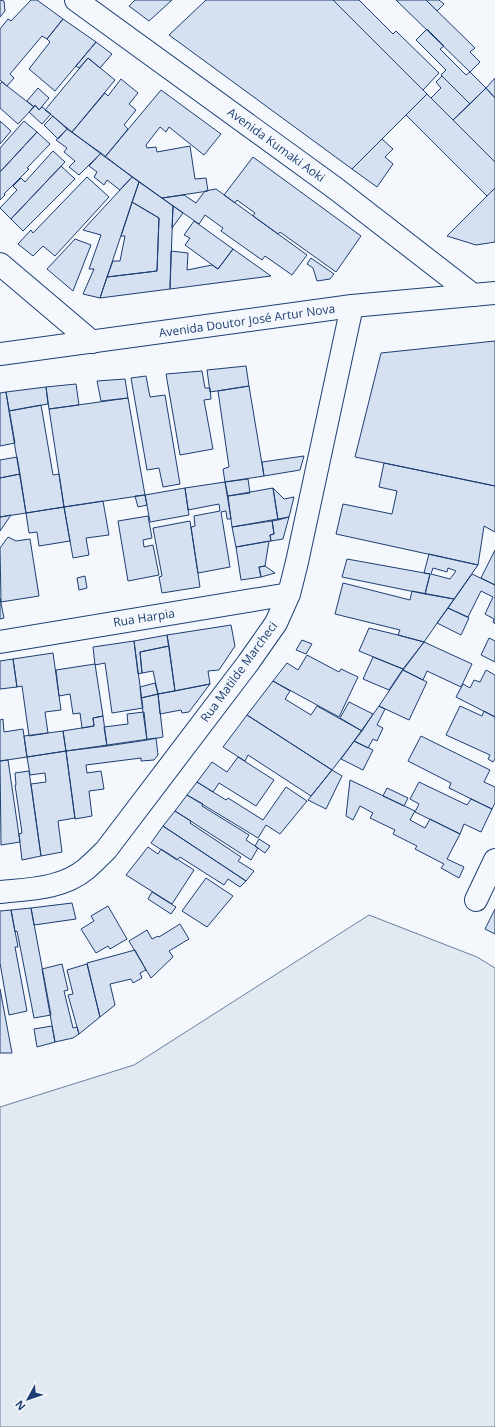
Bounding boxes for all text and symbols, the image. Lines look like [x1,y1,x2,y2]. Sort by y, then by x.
street label: Avenida Kumaki Aoki [224,103,329,186]
street label: Avenida Doutor José Artur Nova [158,300,336,341]
street label: Rua Harpia [112,604,176,631]
street label: Rua Matilde Marcheci [196,618,281,725]
north arrow [8,1379,48,1419]
text: N [11,1397,29,1414]

